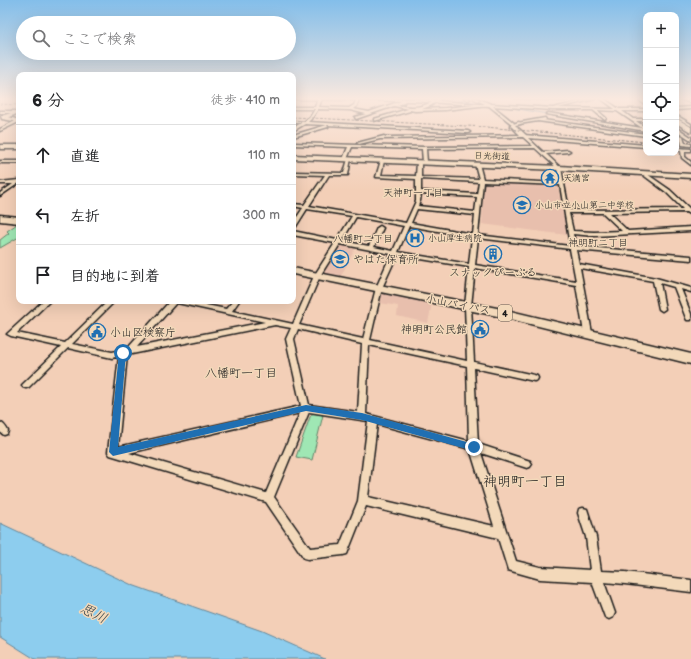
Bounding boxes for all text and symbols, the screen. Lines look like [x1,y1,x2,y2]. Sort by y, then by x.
map controls [643,12,679,156]
button: + [643,12,679,48]
search box [16,16,296,60]
icon: search [30,27,52,49]
text: ここで検索 [62,30,137,49]
button: − [643,48,679,84]
button: locate [643,84,679,120]
text: 6 分 [32,91,64,111]
text: 徒歩 · 410 m [211,92,280,108]
button: layers [643,120,679,156]
icon: ahead [32,144,54,166]
text: 直進 [70,147,100,166]
text: 110 m [248,147,280,163]
street label: 日光街道 [474,150,510,163]
temple icon: 天満宮 [540,168,560,188]
place label: 天満宮 [563,173,590,184]
district label: 天神町一丁目 [383,187,443,199]
school or university icon: 小山市立小山第二中学校 [512,195,532,215]
place label: 小山市立小山第二中学校 [535,200,634,211]
icon: left [32,204,54,226]
text: 左折 [70,207,100,226]
text: 300 m [242,207,280,223]
hospital icon: 小山厚生病院 [405,228,425,248]
district label: 八幡町二丁目 [333,233,393,245]
place label: 小山厚生病院 [428,233,482,244]
district label: 神明町二丁目 [568,237,628,249]
building icon: スナックぴーぷる [483,244,503,264]
school or university icon: やはた保育所 [330,249,350,269]
place label: やはた保育所 [353,253,419,266]
icon: arrive [32,264,54,286]
place label: スナックぴーぷる [449,266,537,279]
text: 目的地に到着 [70,267,160,286]
street label: 小山バイパス [424,292,491,317]
road number: 4 [498,305,512,321]
public building icon: 神明町公民館 [470,319,490,339]
public building icon: 小山区検察庁 [87,322,107,342]
place label: 神明町公民館 [401,323,467,336]
place label: 小山区検察庁 [110,326,176,339]
route start [114,344,132,362]
district label: 八幡町一丁目 [205,366,277,381]
route end [465,438,483,456]
district label: 神明町一丁目 [483,473,567,490]
water label: 思川 [77,600,110,627]

